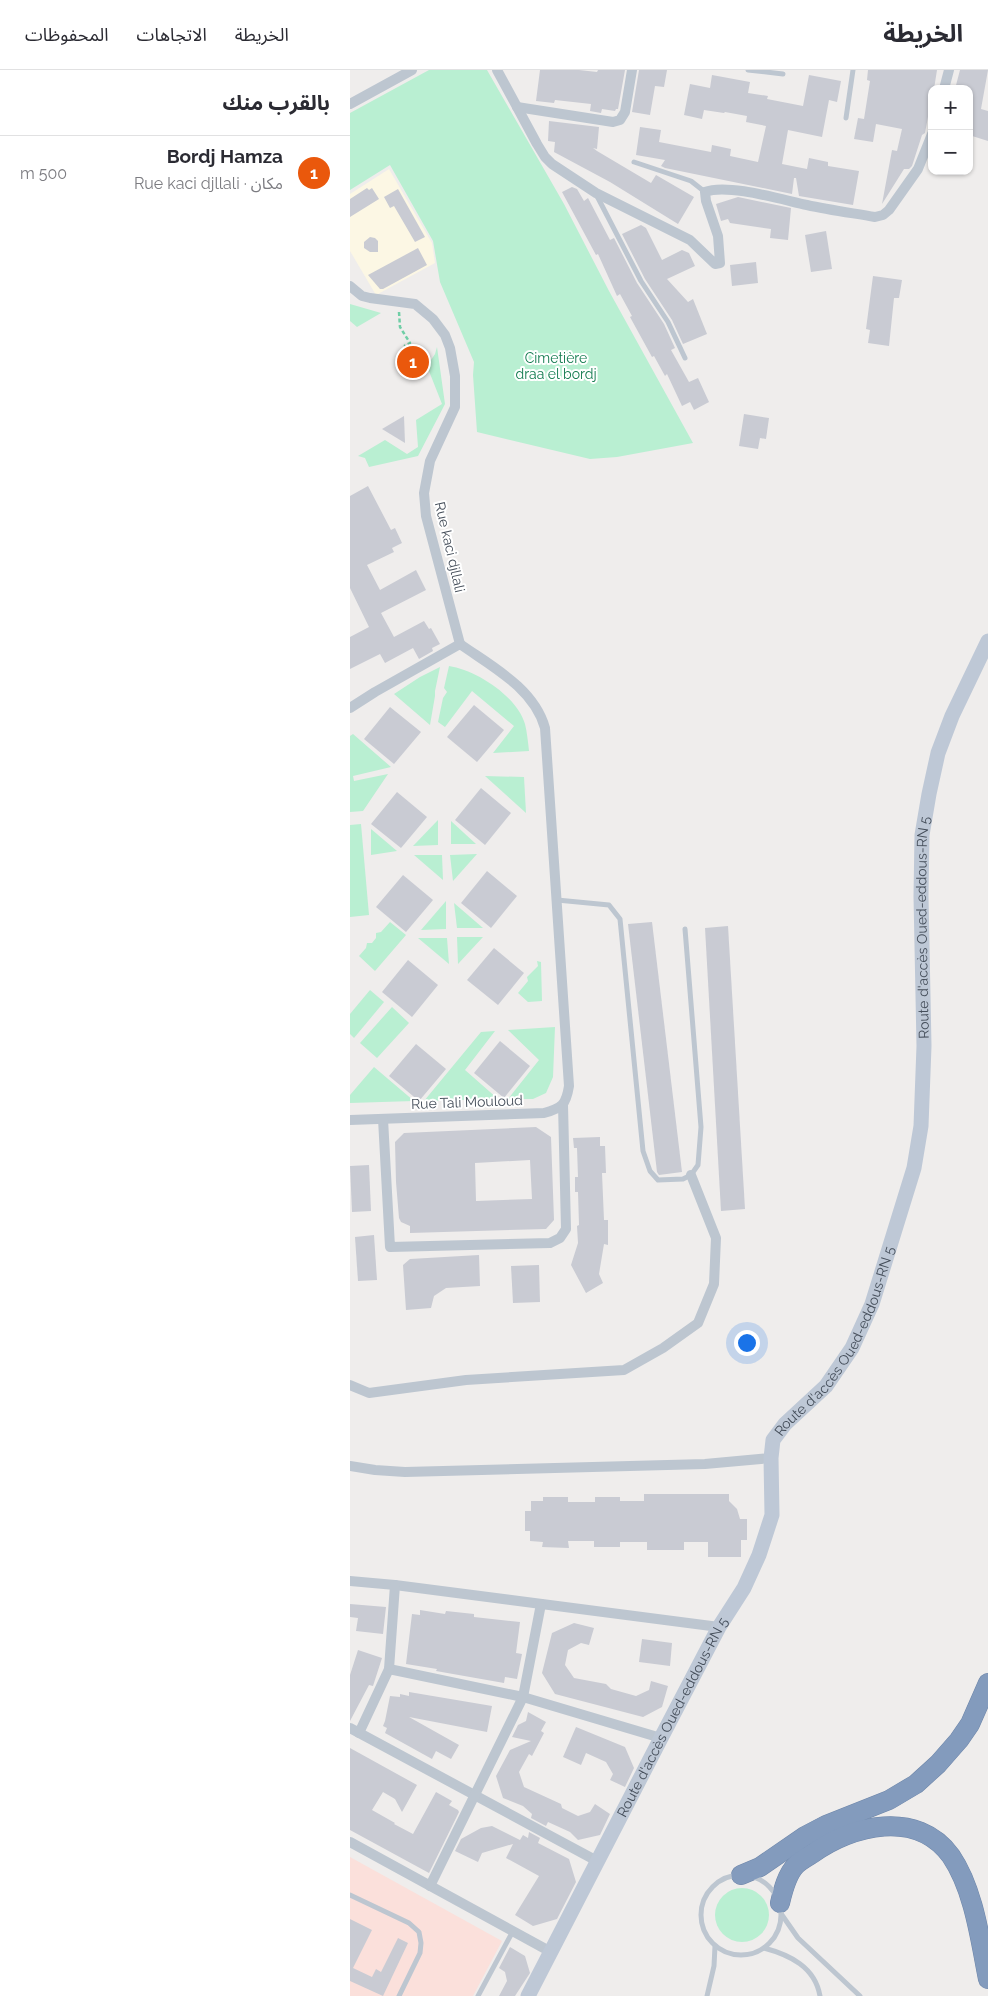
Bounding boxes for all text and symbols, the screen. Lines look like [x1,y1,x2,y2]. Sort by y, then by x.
text: الخريطة [883,19,963,48]
text: المحفوظات [25,24,109,45]
text: الاتجاهات [137,24,207,45]
text: الخريطة [235,24,289,45]
map controls [928,85,973,175]
button: + [928,85,973,130]
text: بالقرب منك [223,90,330,115]
button: − [928,130,973,175]
text: Bordj Hamza [167,145,283,167]
text: 500 m [20,164,67,183]
text: 1 [310,164,318,183]
text: مكان · Rue kaci djllali [134,174,283,193]
pin: 1 [397,343,429,381]
park label: Cimetière draa el bordj [515,350,597,382]
street label: Rue kaci djllali [432,500,468,594]
street label: Route d'accès Oued-eddous-RN 5 [913,815,933,1039]
street label: Rue Tali Mouloud [411,1092,523,1112]
street label: Route d'accès Oued-eddous-RN 5 [771,1244,897,1439]
your location [734,1330,760,1356]
street label: Route d'accès Oued-eddous-RN 5 [614,1614,731,1820]

